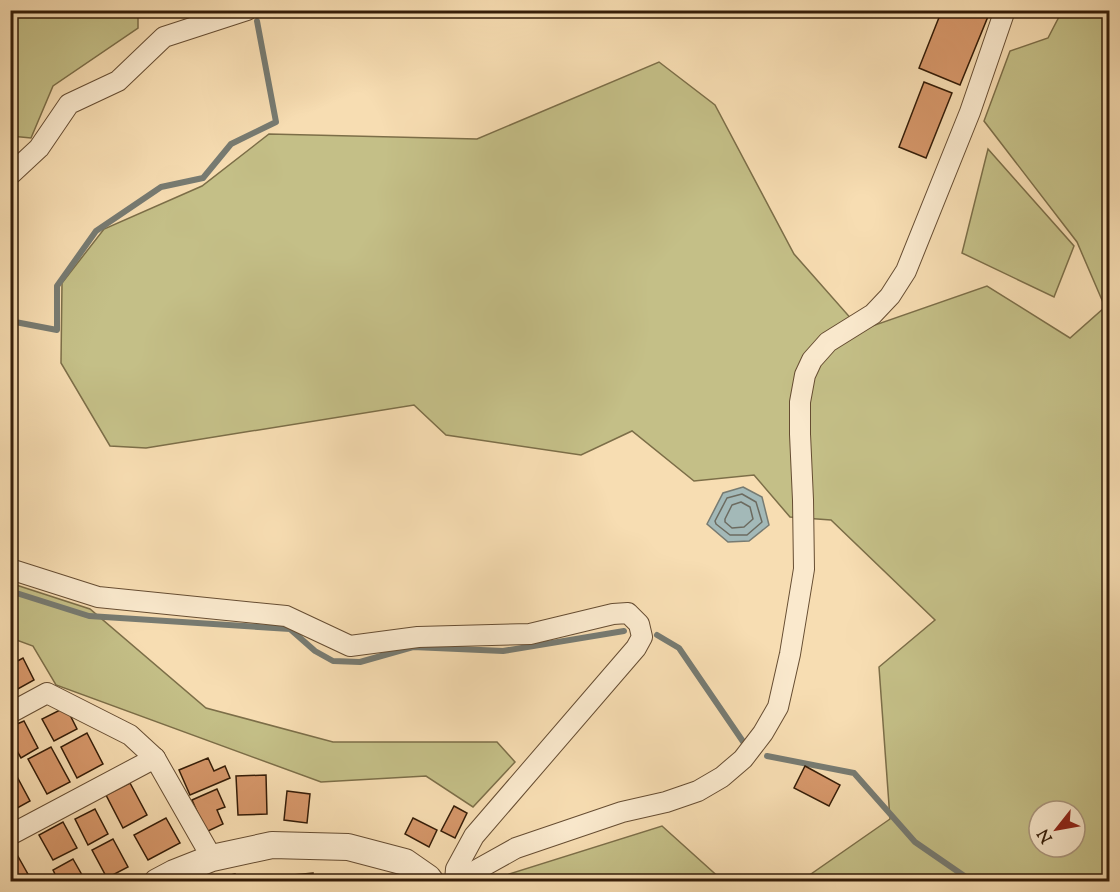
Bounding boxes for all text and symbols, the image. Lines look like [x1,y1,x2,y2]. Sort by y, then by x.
north arrow [1027,799,1087,859]
text: N [1033,824,1059,847]

